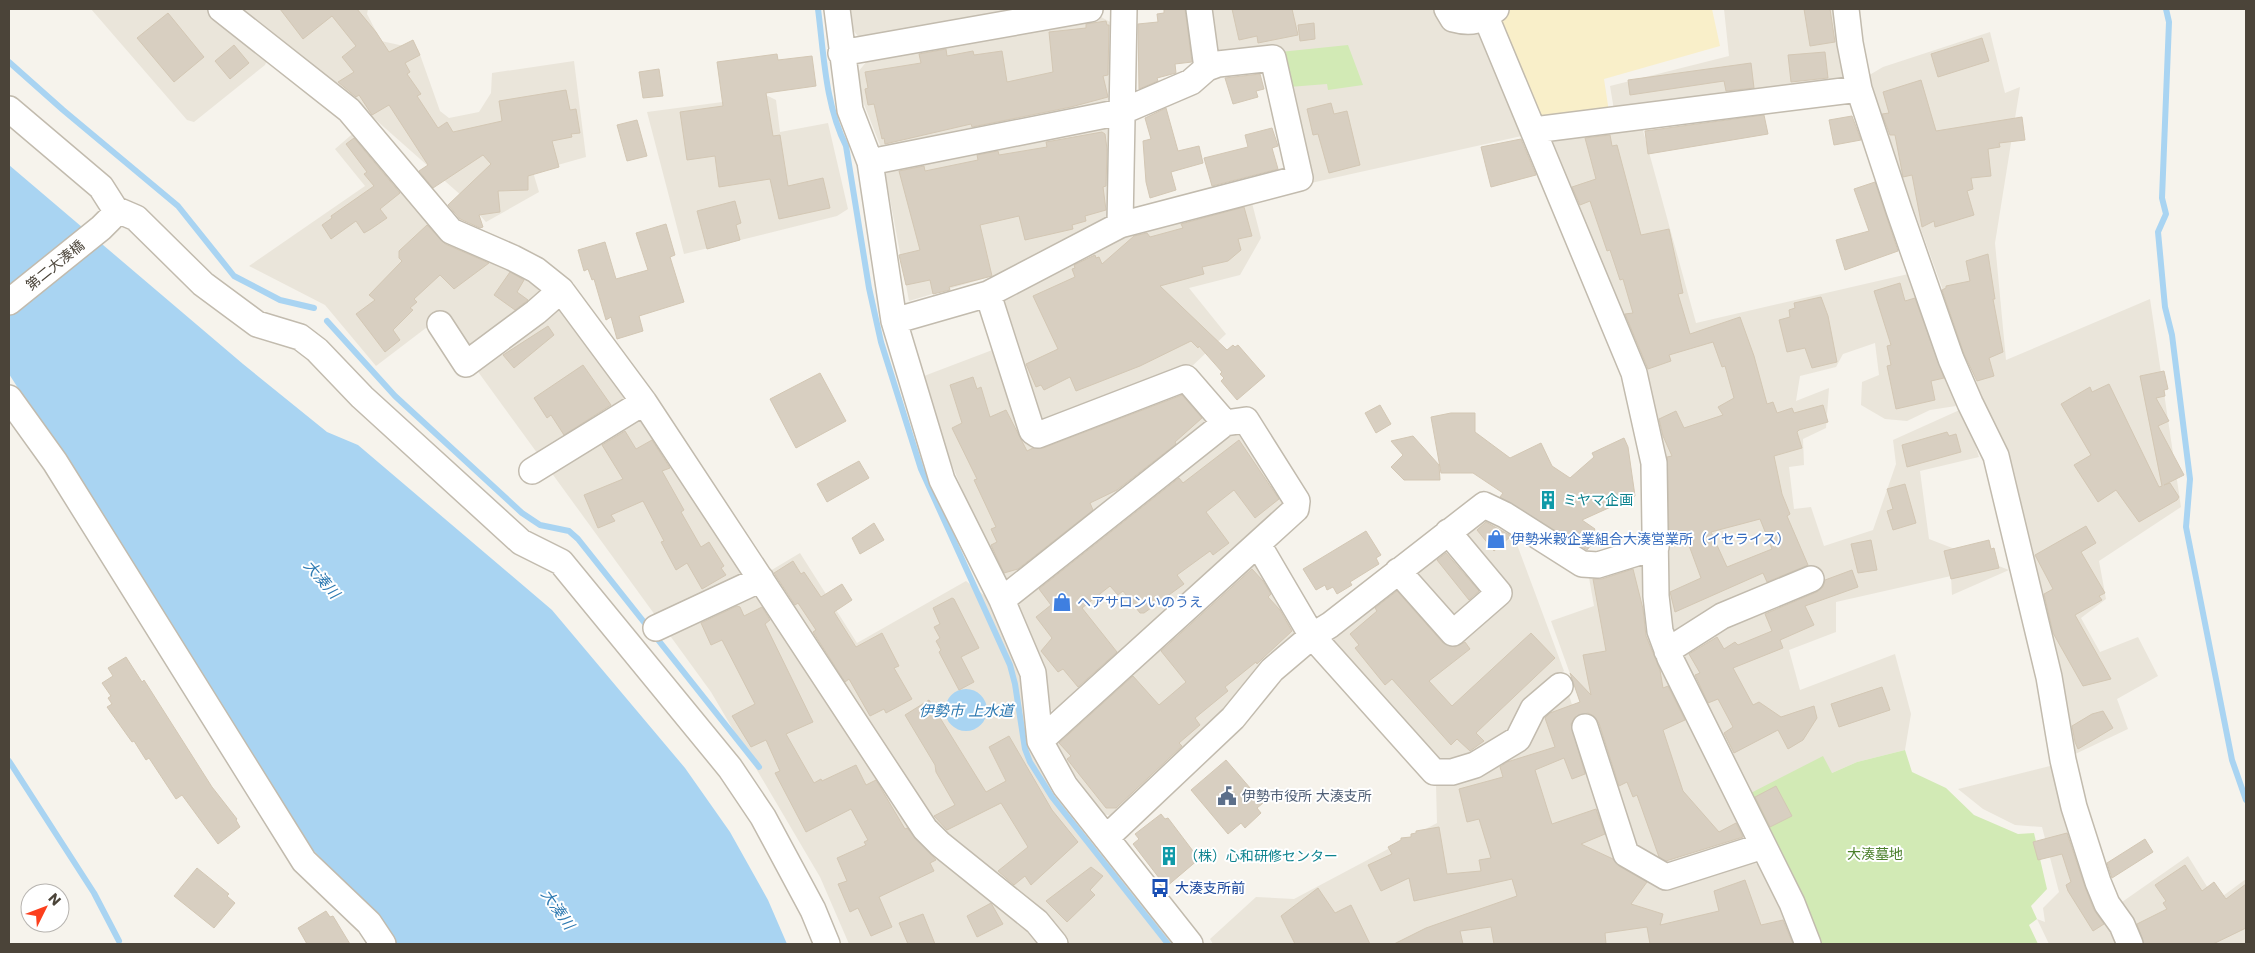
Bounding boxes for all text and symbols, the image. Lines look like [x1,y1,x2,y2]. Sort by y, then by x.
street label: 第二大湊橋 [22,235,88,295]
building icon: ミヤマ企画 [1537,489,1559,511]
place label: ミヤマ企画 [1563,490,1633,510]
shop icon: 伊勢米穀企業組合大湊営業所（イセライス） [1485,528,1507,550]
place label: 伊勢米穀企業組合大湊営業所（イセライス） [1511,529,1791,549]
water label: 大湊川 [299,555,346,604]
shop icon: ヘアサロンいのうえ [1051,591,1073,613]
place label: ヘアサロンいのうえ [1077,592,1203,612]
water label: 伊勢市 上水道 [919,700,1015,721]
public building icon: 伊勢市役所 大湊支所 [1216,785,1238,807]
place label: 伊勢市役所 大湊支所 [1242,786,1372,806]
park label: 大湊墓地 [1847,844,1903,864]
building icon: （株）心和研修センター [1158,845,1180,867]
place label: （株）心和研修センター [1184,846,1338,866]
bus stop icon: 大湊支所前 [1149,877,1171,899]
place label: 大湊支所前 [1175,878,1245,898]
north arrow [20,883,70,933]
water label: 大湊川 [536,885,581,935]
text: N [44,889,66,910]

